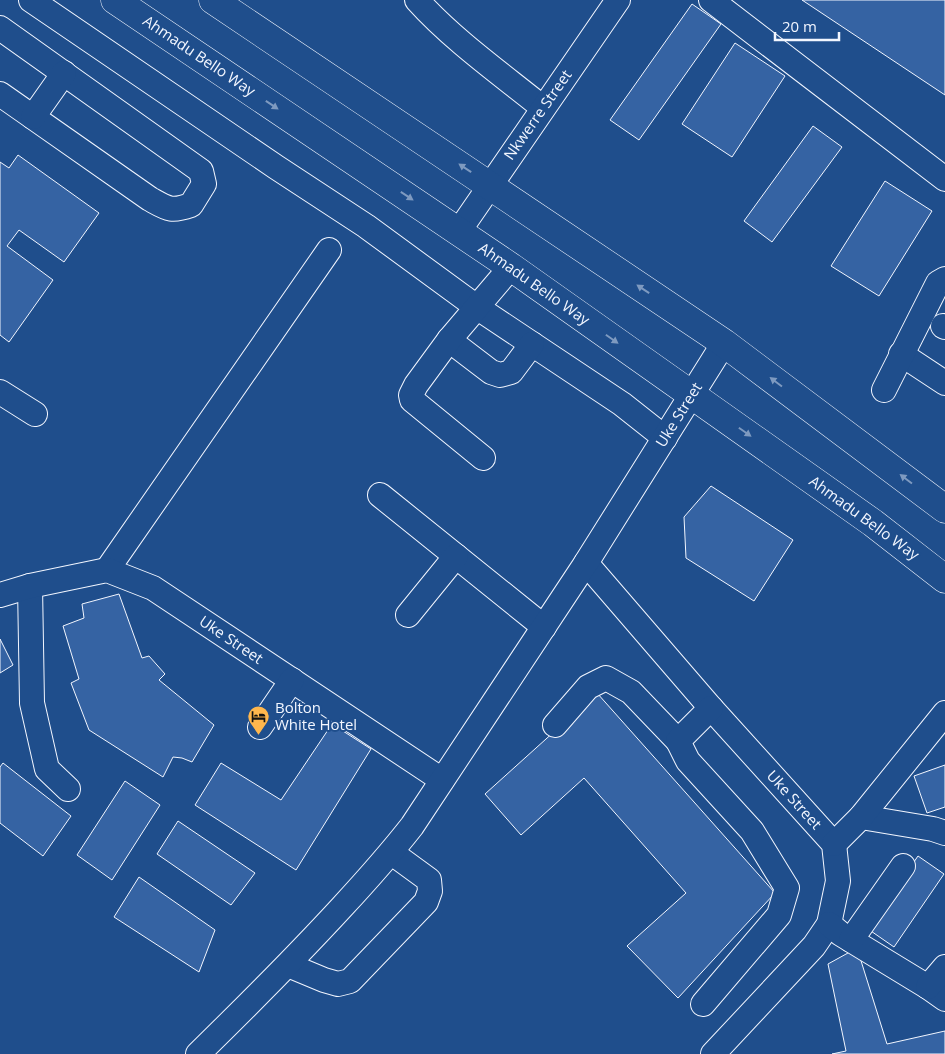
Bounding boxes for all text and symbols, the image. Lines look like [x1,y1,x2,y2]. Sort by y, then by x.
street label: Ahmadu Bello Way [139,10,260,100]
scale bar [775,10,839,42]
text: 20 m [782,16,817,36]
street label: Nkwerre Street [499,65,576,163]
one-way arrow [265,101,279,110]
one-way arrow [458,163,472,173]
one-way arrow [400,191,413,201]
street label: Ahmadu Bello Way [475,237,595,329]
one-way arrow [636,284,650,293]
one-way arrow [605,334,619,344]
one-way arrow [769,377,783,387]
street label: Uke Street [650,378,706,451]
one-way arrow [738,427,752,437]
street label: Ahmadu Bello Way [806,470,924,564]
one-way arrow [899,474,913,484]
street label: Uke Street [196,610,267,668]
place label: Bolton White Hotel [275,697,357,734]
hotel icon: Bolton White Hotel [247,705,271,736]
street label: Uke Street [763,766,827,833]

